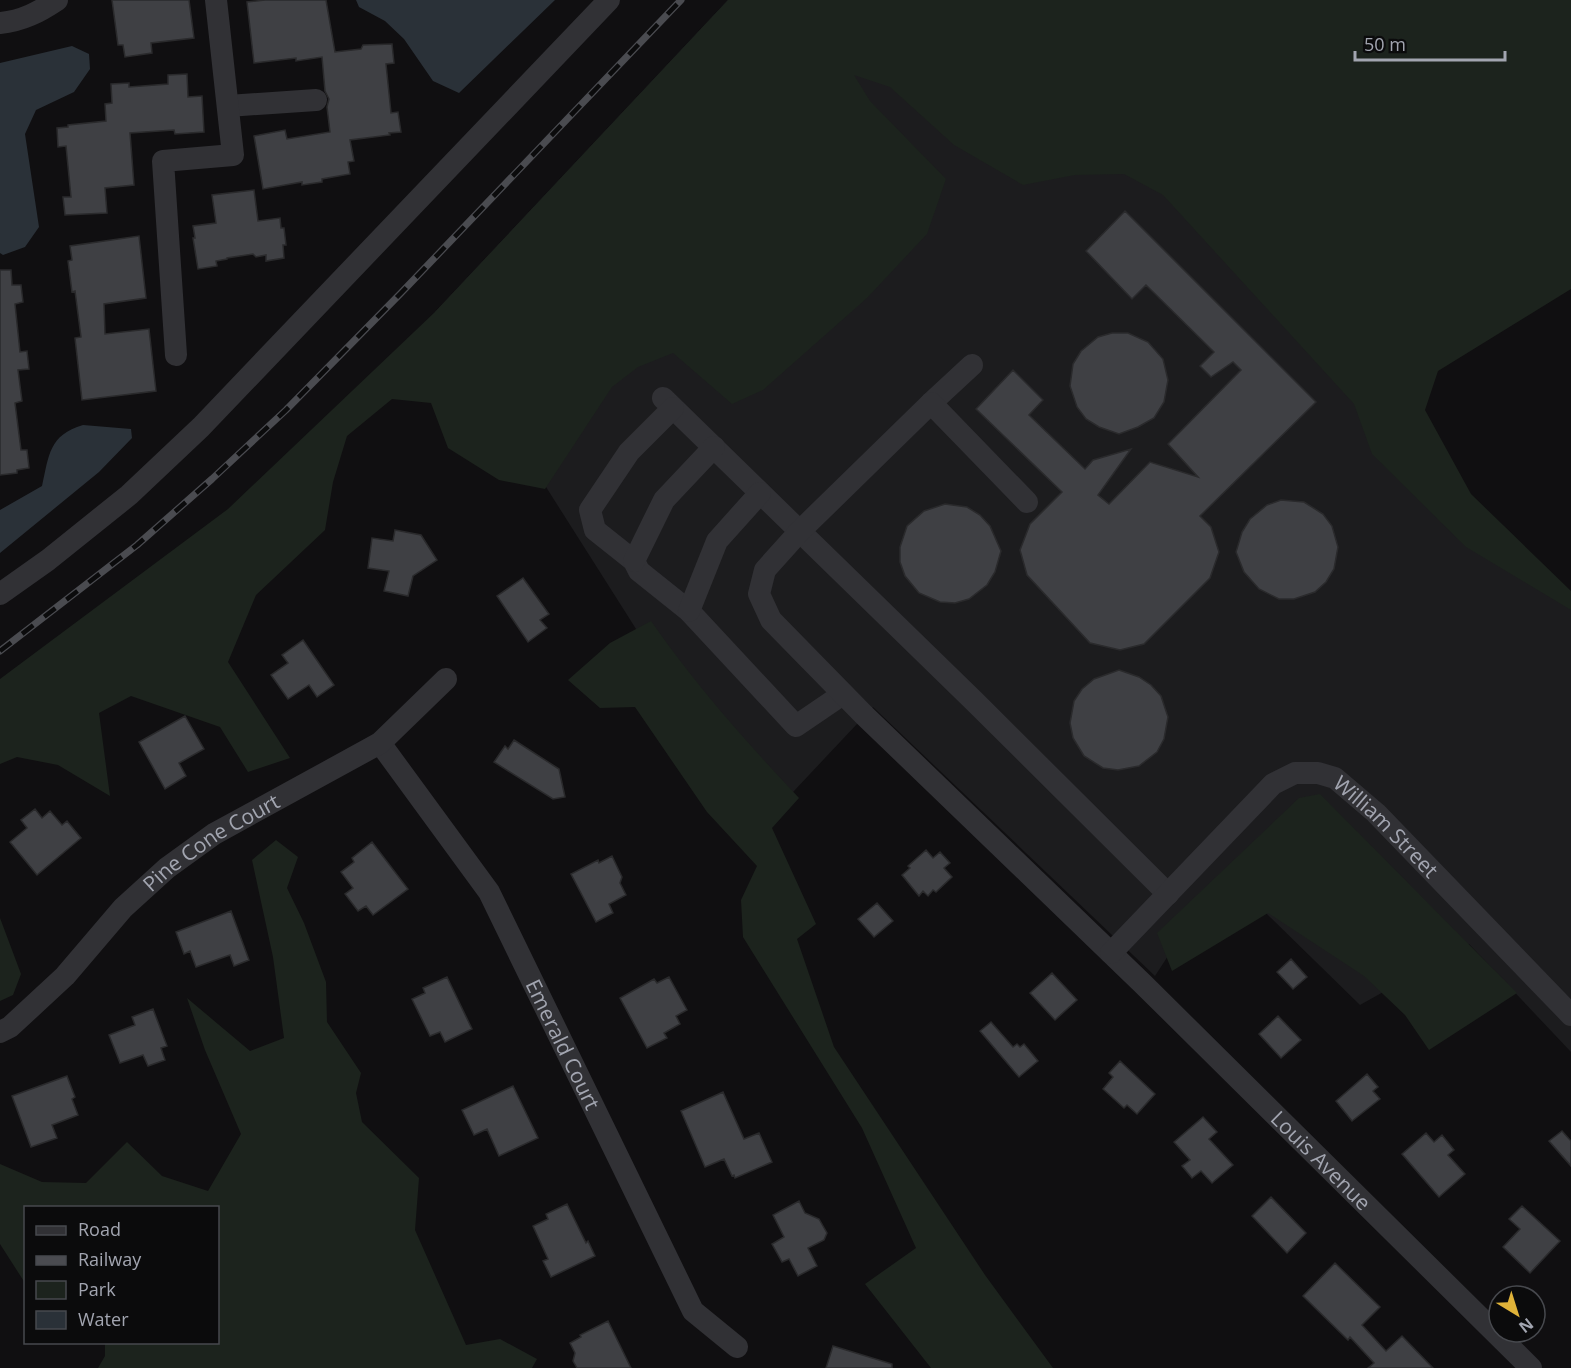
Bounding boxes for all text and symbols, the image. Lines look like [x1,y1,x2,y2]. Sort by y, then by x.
scale bar [1355,24,1505,62]
text: 50 m [1364,32,1406,56]
street label: William Street [1328,769,1445,884]
street label: Pine Cone Court [136,787,284,898]
street label: Emerald Court [520,974,607,1114]
street label: Louis Avenue [1265,1104,1377,1216]
legend [24,1206,219,1344]
text: Road [78,1217,121,1241]
text: Railway [78,1247,142,1271]
text: Park [78,1277,116,1301]
north arrow [1487,1284,1547,1344]
text: Water [78,1307,129,1331]
text: N [1514,1313,1538,1338]

